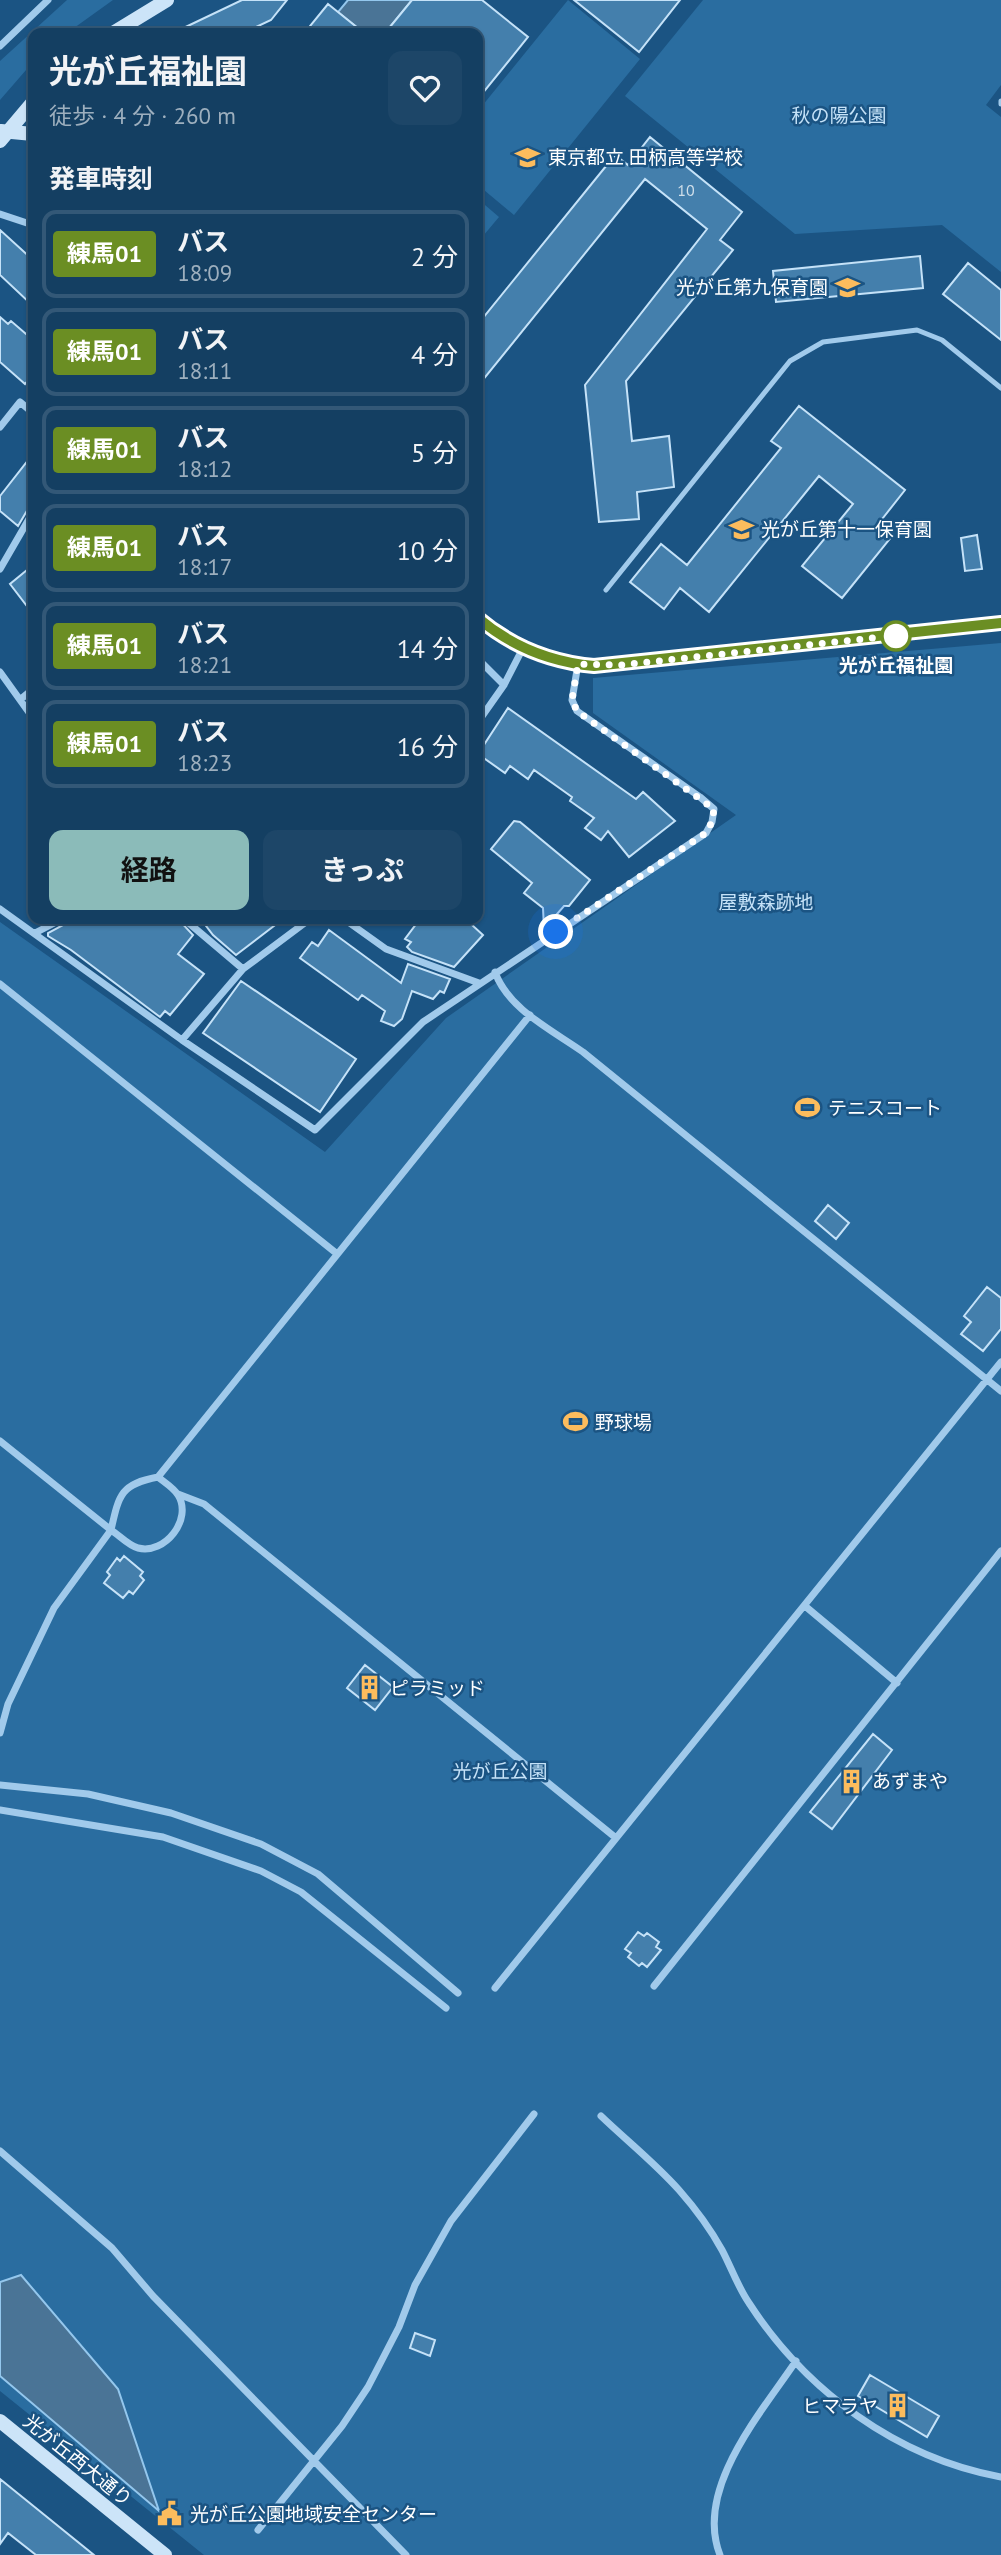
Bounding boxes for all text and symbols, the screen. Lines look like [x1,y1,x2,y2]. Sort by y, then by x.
text: 光が丘福祉園 [49,49,247,92]
button: heart [388,51,462,125]
text: 徒歩 · 4 分 · 260 m [49,101,236,130]
park label: 秋の陽公園 [791,103,887,127]
school or university icon: 東京都立 田柄高等学校 [514,143,542,171]
place label: 東京都立 田柄高等学校 [548,145,743,169]
text: 発車時刻 [49,162,153,195]
house number: 10 [677,180,695,200]
text: バス [177,225,229,258]
text: 練馬01 [67,238,142,269]
text: 2 分 [411,240,458,273]
text: 18:09 [177,258,232,287]
school or university icon: 光が丘第九保育園 [834,273,862,301]
place label: 光が丘第九保育園 [676,275,828,299]
text: バス [177,323,229,356]
text: 練馬01 [67,336,142,367]
text: 4 分 [411,338,458,371]
text: 18:11 [177,356,232,385]
text: バス [177,421,229,454]
text: 練馬01 [67,434,142,465]
text: 5 分 [411,436,458,469]
text: 18:12 [177,454,232,483]
school or university icon: 光が丘第十一保育園 [727,515,755,543]
place label: 光が丘第十一保育園 [761,517,932,541]
text: バス [177,519,229,552]
text: 練馬01 [67,532,142,563]
text: 10 分 [397,534,458,567]
text: 18:17 [177,552,232,581]
text: バス [177,617,229,650]
marker: 光が丘福祉園 [881,621,911,651]
text: 練馬01 [67,630,142,661]
text: 14 分 [397,632,458,665]
text: 18:21 [177,650,232,679]
place label: 光が丘福祉園 [839,653,953,677]
text: バス [177,715,229,748]
text: 練馬01 [67,728,142,759]
text: 16 分 [397,730,458,763]
text: 18:23 [177,748,232,777]
button: 経路 [49,830,249,910]
button: きっぷ [263,830,462,910]
park label: 屋敷森跡地 [718,890,814,914]
your location [538,914,573,949]
sports icon: テニスコート [794,1094,822,1122]
place label: テニスコート [828,1096,942,1120]
sports icon: 野球場 [561,1408,589,1436]
place label: 野球場 [595,1410,652,1434]
building icon: ピラミッド [356,1674,384,1702]
place label: ピラミッド [390,1676,485,1700]
park label: 光が丘公園 [452,1759,548,1783]
building icon: あずまや [838,1767,866,1795]
place label: あずまや [872,1769,948,1793]
building icon: ヒマラヤ [884,2392,912,2420]
place label: ヒマラヤ [802,2394,878,2418]
street label: 光が丘西大通り [19,2409,137,2511]
public building icon: 光が丘公園地域安全センター [156,2500,184,2528]
place label: 光が丘公園地域安全センター [190,2502,437,2526]

